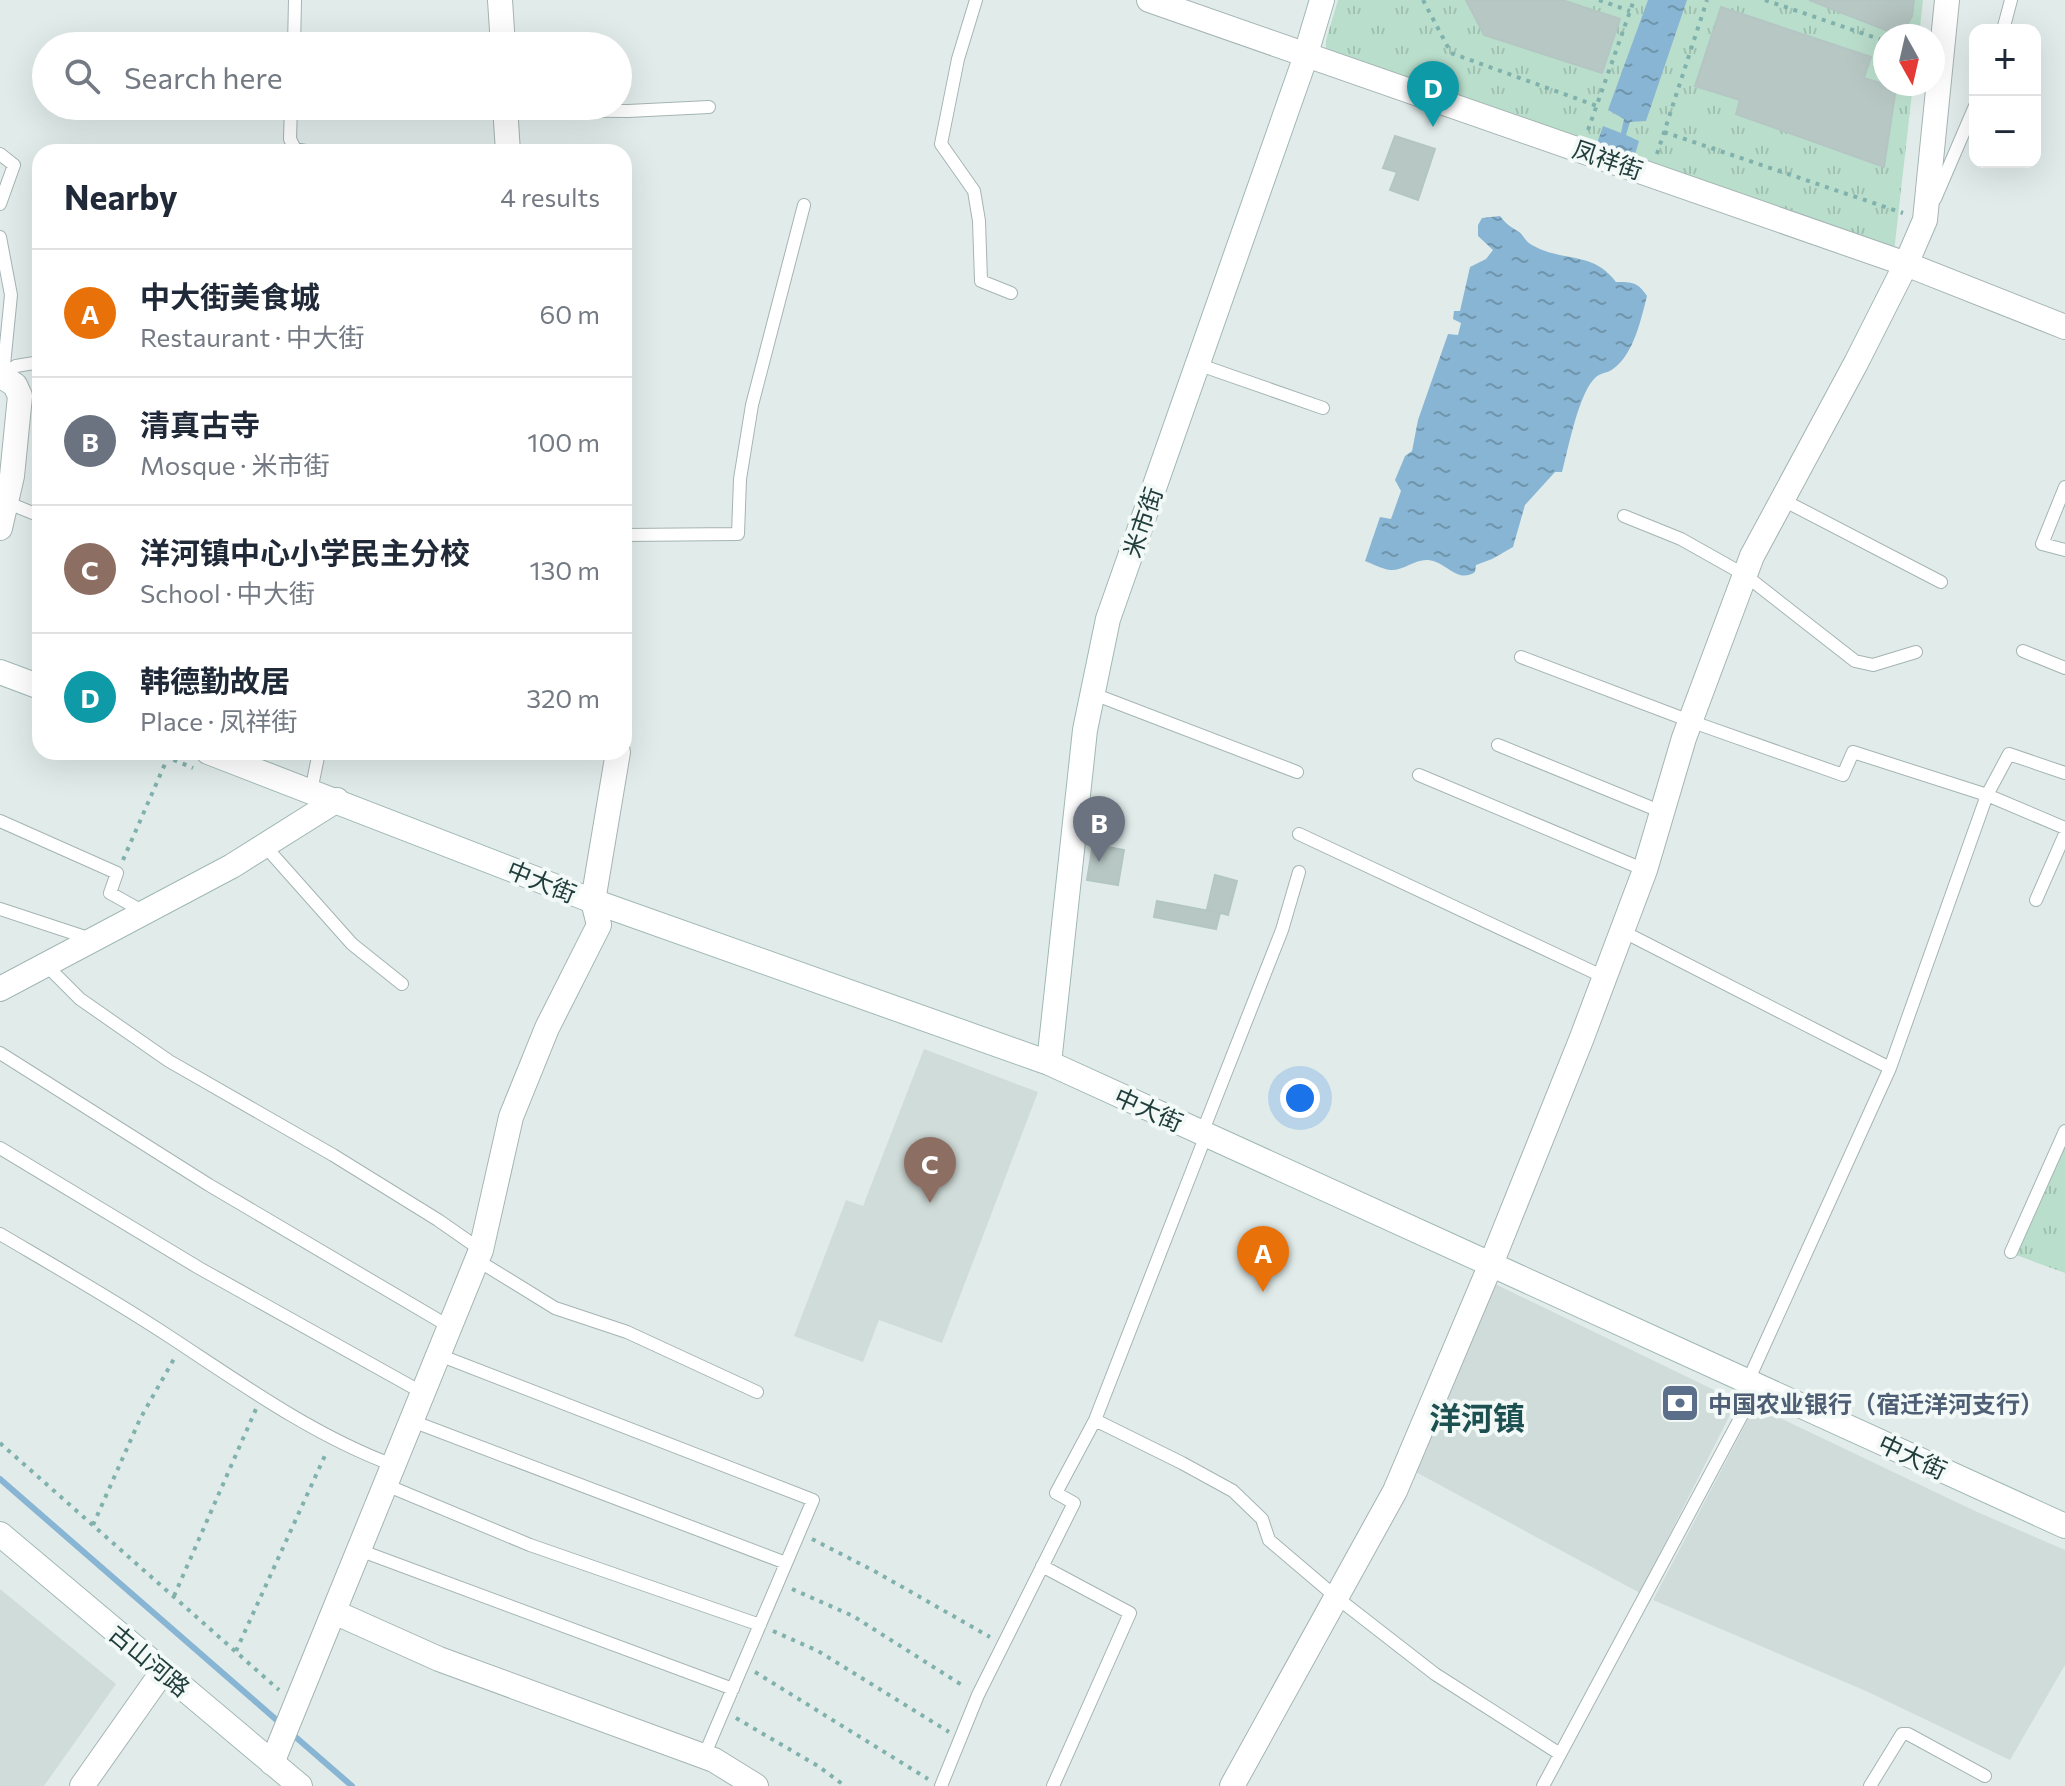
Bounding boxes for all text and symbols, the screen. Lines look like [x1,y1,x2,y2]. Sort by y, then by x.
north arrow [1873,24,1945,96]
map controls [1969,24,2041,168]
button: + [1969,24,2041,96]
search box [32,32,632,120]
icon: search [60,54,104,98]
text: Search here [124,58,283,95]
pin: D [1407,61,1459,127]
button: − [1969,96,2041,168]
street label: 凤祥街 [1569,134,1647,184]
text: Nearby [64,175,178,217]
text: 4 results [500,181,600,212]
text: 中大街美食城 [140,277,320,314]
text: A [81,298,99,329]
text: 60 m [540,298,600,329]
text: Restaurant · 中大街 [140,321,364,352]
text: 清真古寺 [140,405,260,442]
text: B [81,426,99,457]
text: 100 m [527,426,600,457]
text: Mosque · 米市街 [140,449,329,480]
street label: 米市街 [1117,483,1167,561]
text: 洋河镇中心小学民主分校 [140,533,470,570]
text: C [81,554,99,585]
text: 130 m [529,554,600,585]
text: School · 中大街 [140,577,315,608]
text: 韩德勤故居 [140,661,290,698]
text: D [80,682,100,713]
text: 320 m [526,682,600,713]
text: Place · 凤祥街 [140,705,297,736]
pin: B [1073,796,1125,862]
street label: 中大街 [503,854,581,908]
your location [1280,1078,1320,1118]
street label: 中大街 [1110,1081,1188,1137]
pin: C [904,1137,956,1203]
pin: A [1237,1226,1289,1292]
bank icon: 中国农业银行（宿迁洋河支行） [1659,1382,1701,1424]
place label: 中国农业银行（宿迁洋河支行） [1708,1389,2044,1418]
district label: 洋河镇 [1429,1397,1525,1437]
street label: 中大街 [1874,1428,1952,1484]
street label: 古山河路 [104,1618,196,1702]

